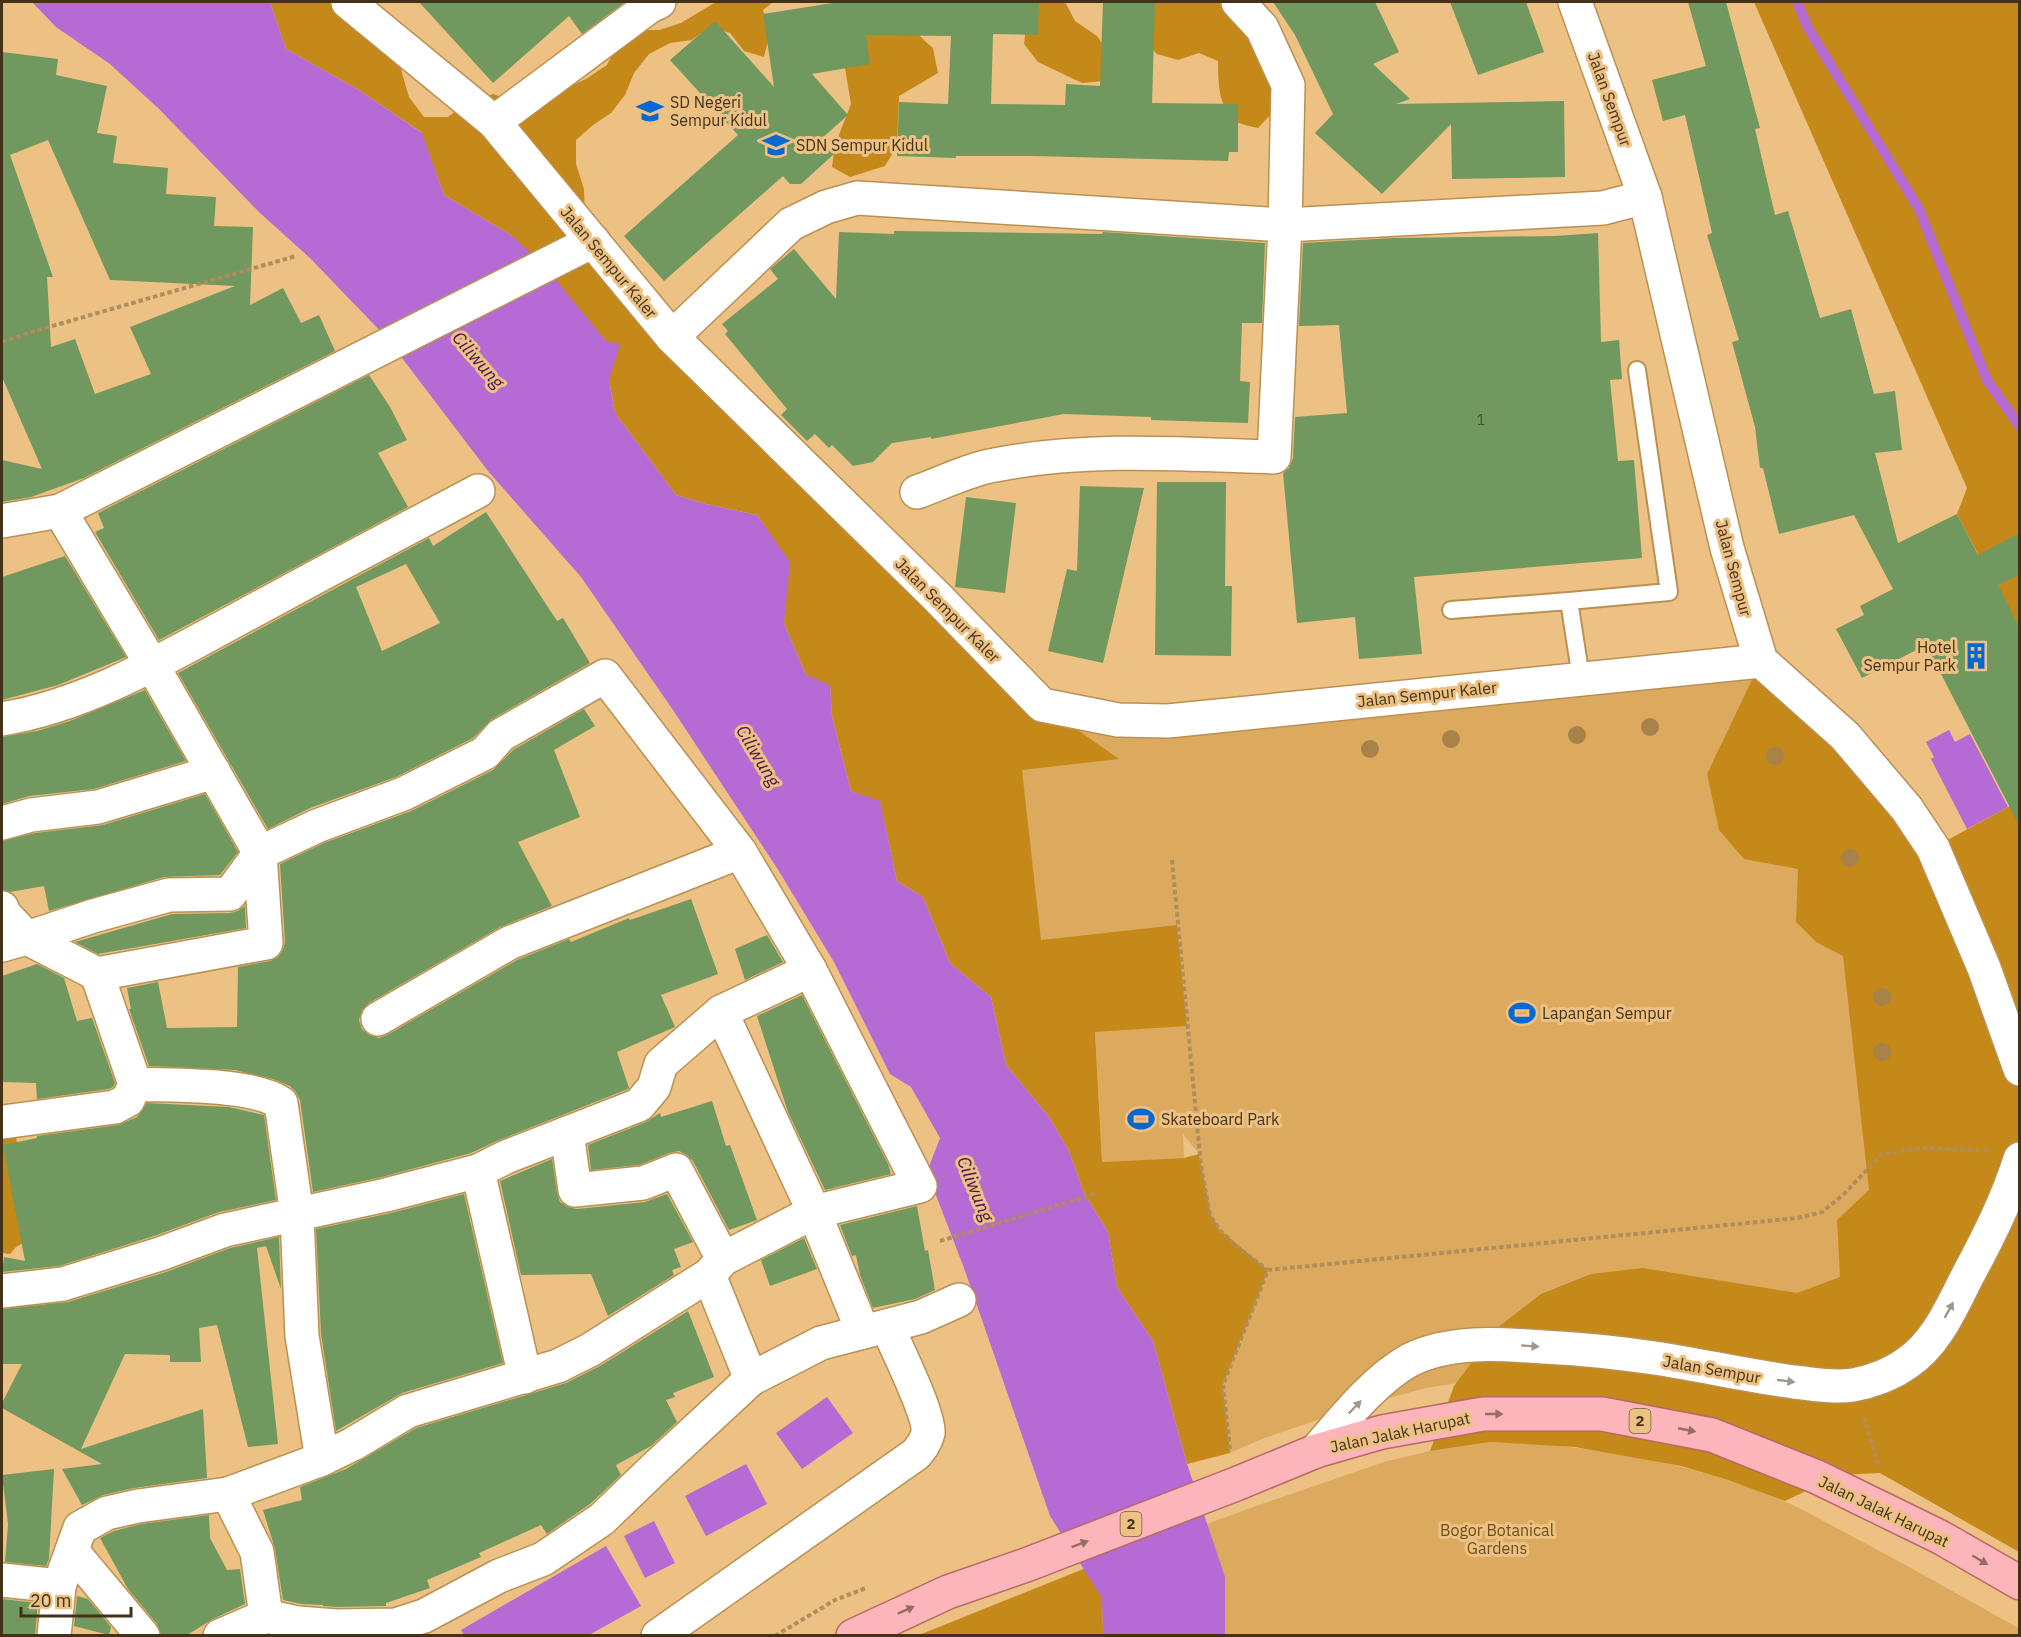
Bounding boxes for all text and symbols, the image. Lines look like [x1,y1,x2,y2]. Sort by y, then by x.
street label: Jalan Sempur [1584,49,1636,149]
place label: SD Negeri Sempur Kidul [670,92,767,130]
school or university icon: SD Negeri Sempur Kidul [635,96,665,126]
school or university icon: SDN Sempur Kidul [761,130,791,160]
place label: SDN Sempur Kidul [796,135,928,155]
street label: Jalan Sempur Kaler [556,202,662,322]
water label: Ciliwung [447,327,510,393]
house number: 1 [1477,411,1485,429]
street label: Jalan Sempur [1712,518,1756,618]
street label: Jalan Sempur Kaler [891,553,1005,667]
place label: Hotel Sempur Park [1864,637,1957,675]
building icon: Hotel Sempur Park [1961,641,1991,671]
street label: Jalan Sempur Kaler [1356,677,1498,711]
water label: Ciliwung [731,721,786,791]
sports icon: Lapangan Sempur [1507,998,1537,1028]
place label: Lapangan Sempur [1542,1003,1672,1023]
sports icon: Skateboard Park [1126,1104,1156,1134]
place label: Skateboard Park [1161,1109,1280,1129]
water label: Ciliwung [952,1153,999,1225]
one-way arrow [1944,1302,1954,1319]
one-way arrow [1521,1341,1540,1351]
street label: Jalan Sempur [1662,1351,1762,1387]
one-way arrow [1776,1376,1795,1386]
one-way arrow [1348,1400,1362,1415]
street label: Jalan Jalak Harupat [1328,1407,1472,1457]
one-way arrow [1484,1409,1503,1419]
road number: 2 [1630,1409,1650,1433]
one-way arrow [1678,1426,1697,1435]
street label: Jalan Jalak Harupat [1816,1471,1952,1551]
road number: 2 [1120,1512,1142,1536]
park label: Bogor Botanical Gardens [1440,1520,1554,1558]
one-way arrow [1071,1538,1089,1548]
one-way arrow [1972,1555,1989,1565]
scale bar [21,1580,130,1618]
text: 20 m [30,1589,72,1612]
one-way arrow [897,1606,914,1615]

